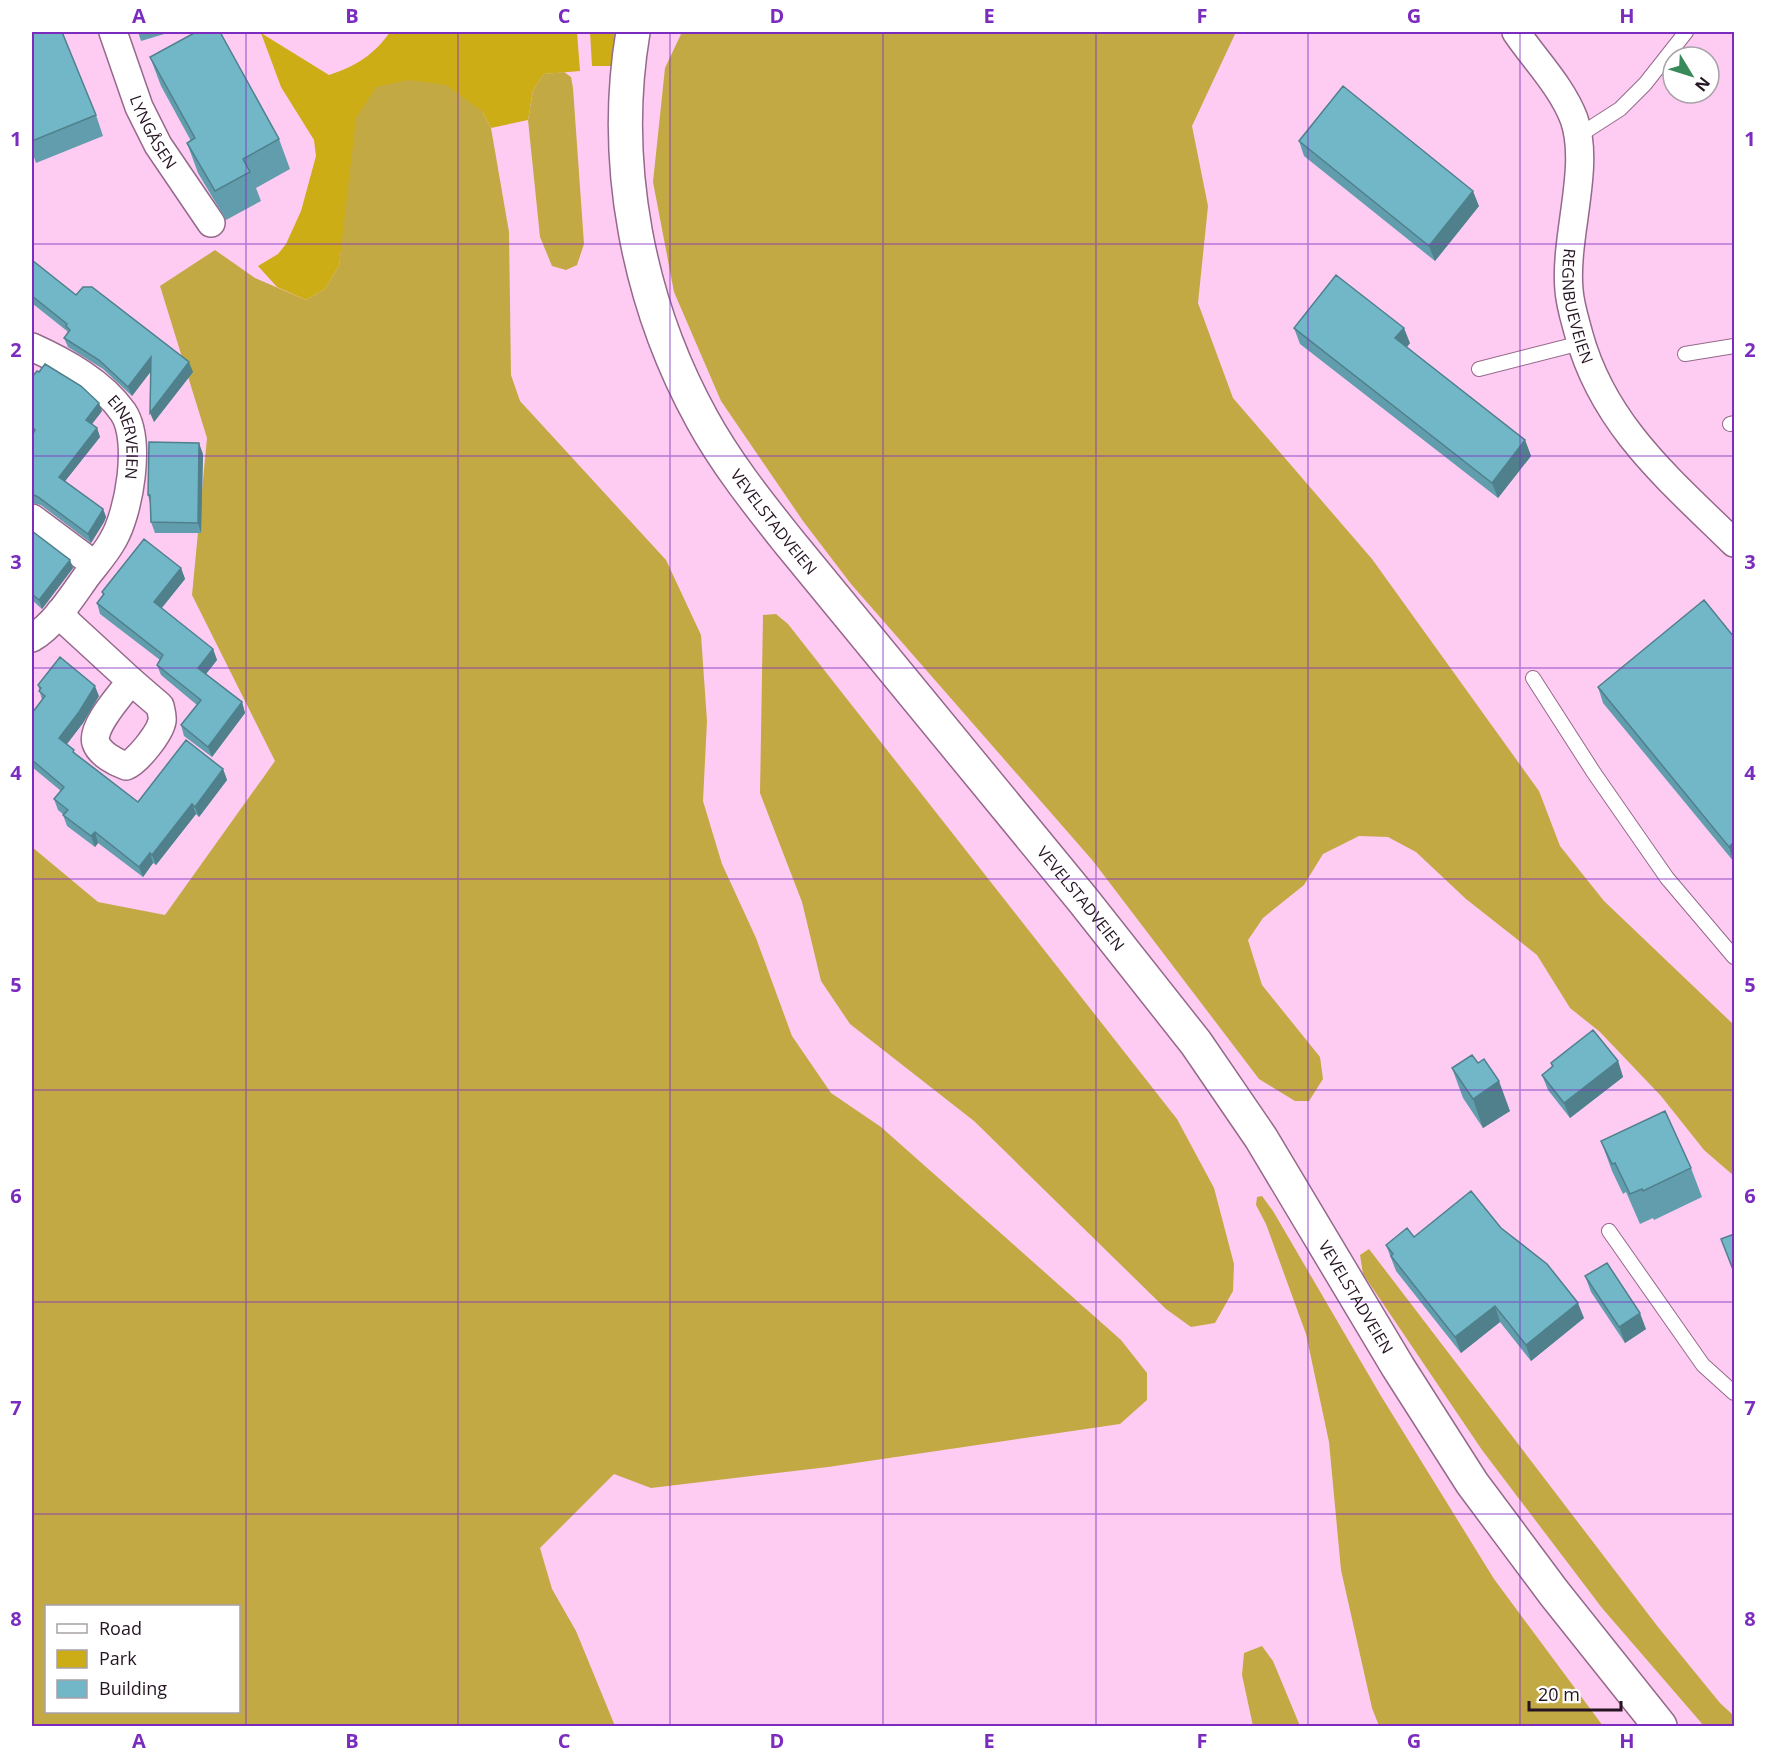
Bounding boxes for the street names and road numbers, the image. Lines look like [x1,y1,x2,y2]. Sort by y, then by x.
street label: LYNGÅSEN [125,92,182,173]
street label: REGNBUEVEIEN [1557,247,1599,367]
street label: EINERVEIEN [103,390,143,480]
street label: VEVELSTADVEIEN [726,465,822,579]
street label: VEVELSTADVEIEN [1032,842,1130,955]
street label: VEVELSTADVEIEN [1314,1236,1398,1358]

